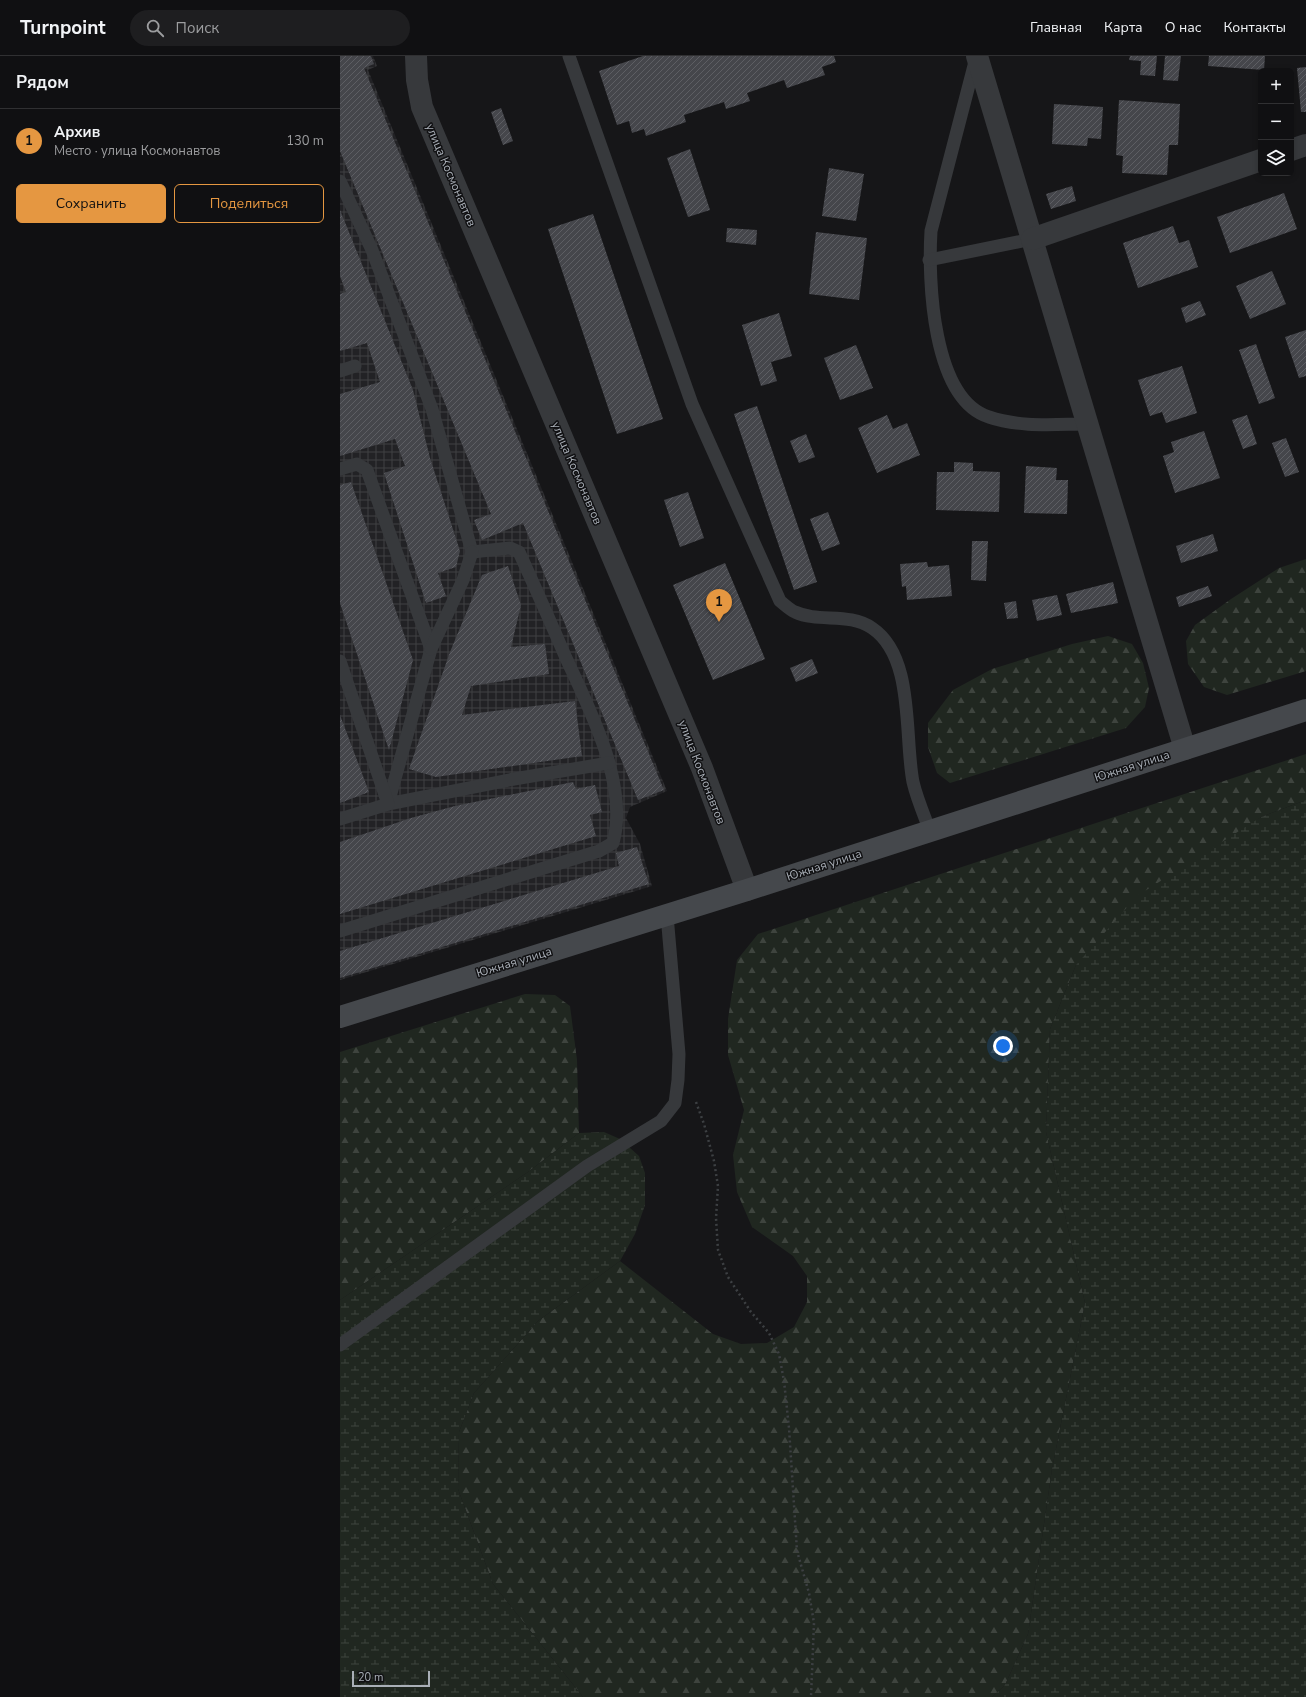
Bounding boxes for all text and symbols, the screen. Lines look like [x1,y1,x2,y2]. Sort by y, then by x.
search box [130,10,410,46]
text: Turnpoint [20,15,106,41]
icon: search [144,17,166,39]
text: Поиск [176,18,219,38]
text: Главная [1030,18,1082,37]
text: Карта [1104,18,1143,37]
text: О нас [1165,18,1201,37]
text: Контакты [1223,18,1286,37]
map controls [1258,68,1294,176]
button: + [1258,68,1294,104]
text: Рядом [16,71,69,94]
button: − [1258,104,1294,140]
street label: улица Космонавтов [422,121,480,229]
text: Архив [54,122,100,142]
text: 1 [25,132,33,150]
text: 130 m [286,132,324,150]
button: layers [1258,140,1294,176]
text: Место · улица Космонавтов [54,142,220,160]
button: Сохранить [16,184,166,223]
button: Поделиться [174,184,324,223]
street label: улица Космонавтов [548,419,606,527]
pin: 1 [706,589,732,622]
street label: улица Космонавтов [675,718,729,827]
street label: Южная улица [1092,746,1172,786]
street label: Южная улица [784,845,864,885]
street label: Южная улица [474,943,554,981]
your location [993,1036,1013,1056]
scale bar [352,1669,430,1688]
text: 20 m [358,1670,383,1685]

